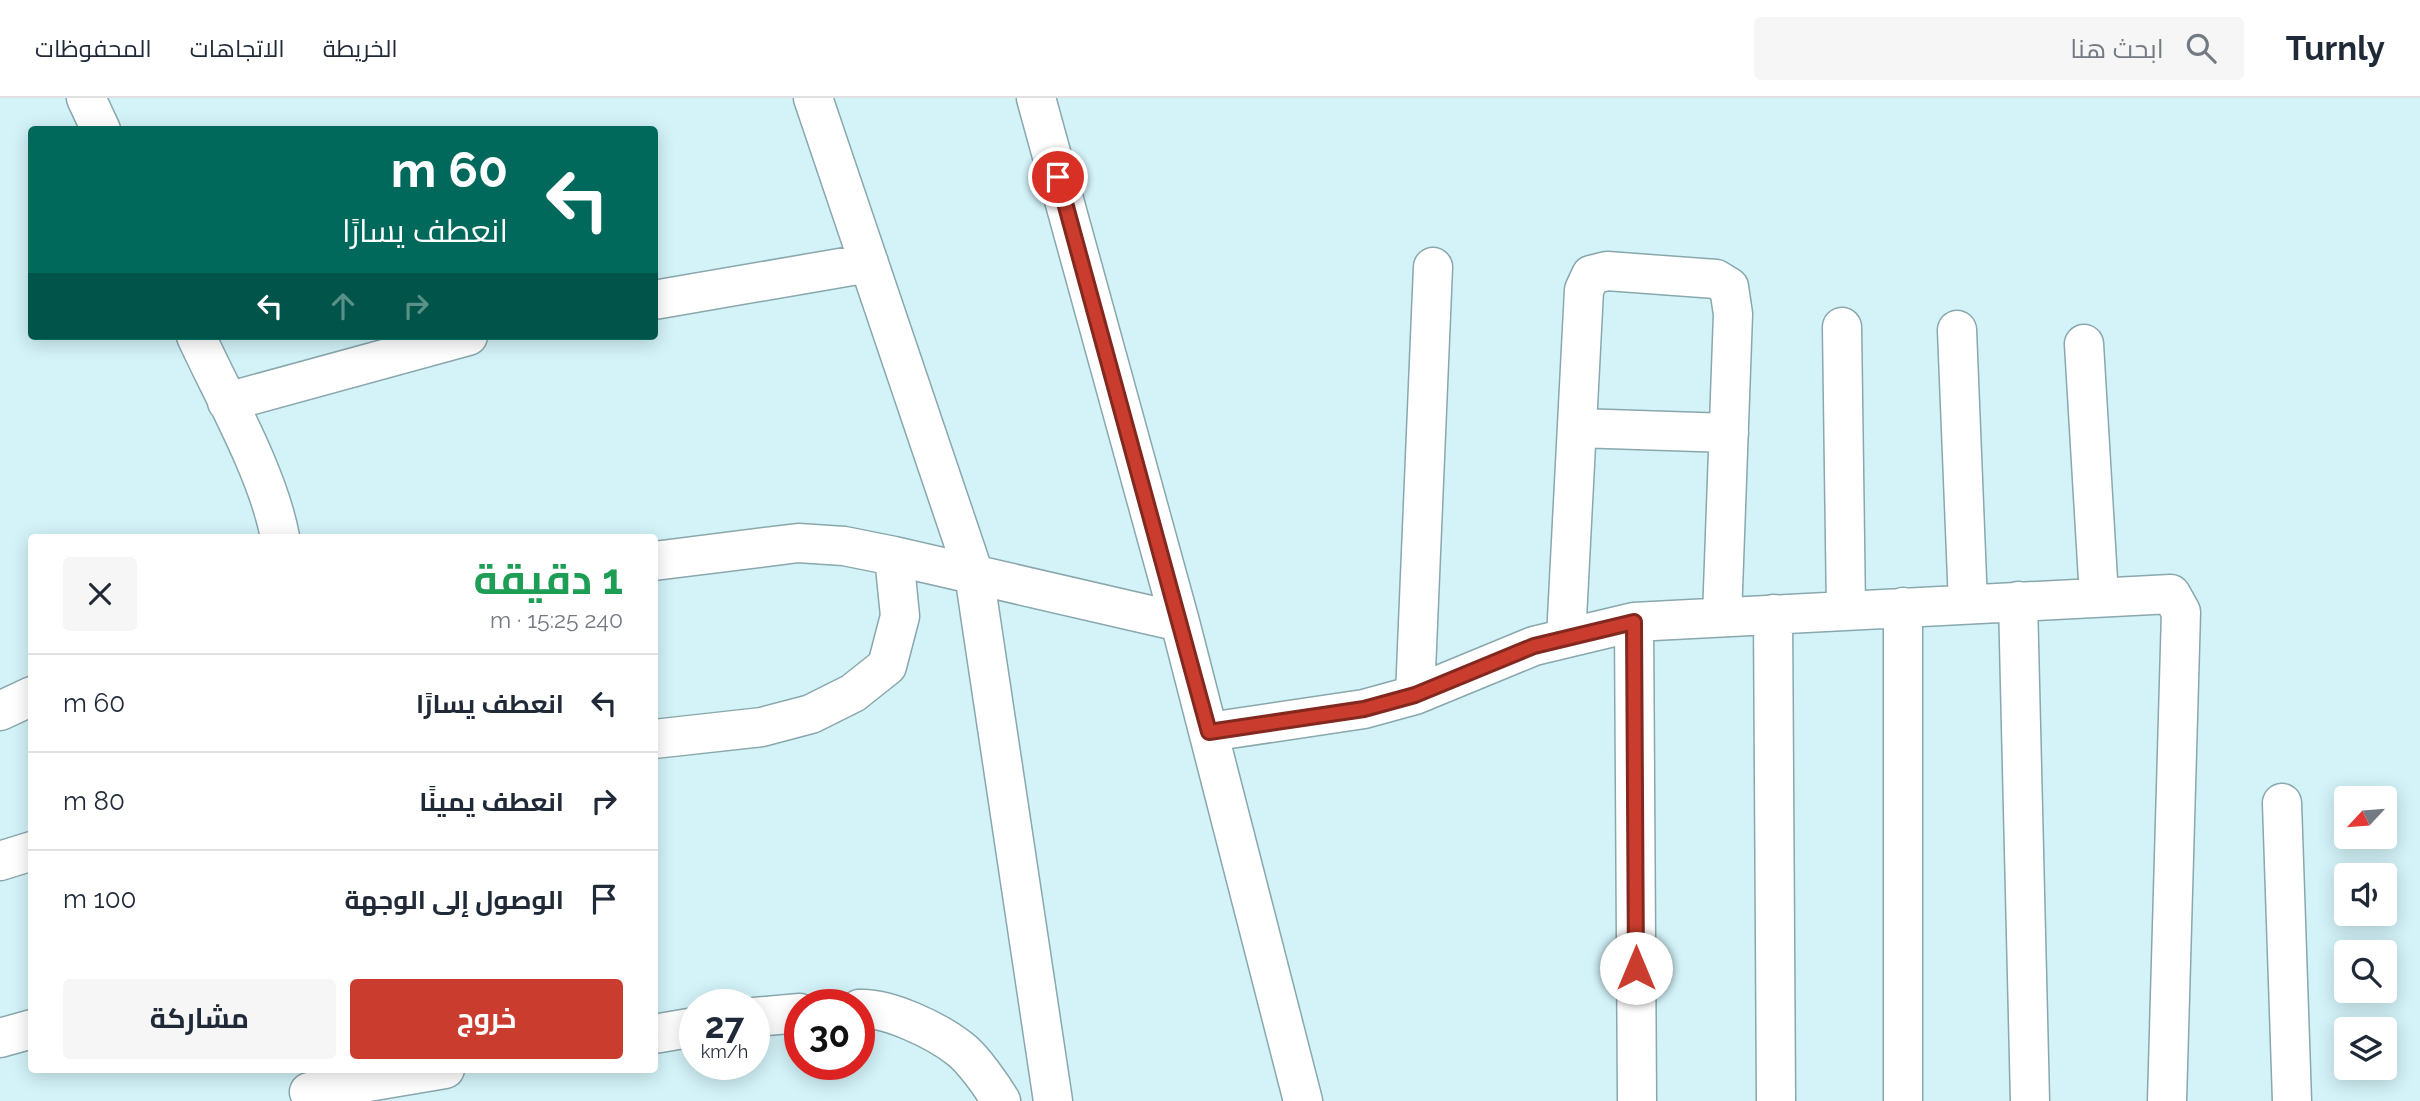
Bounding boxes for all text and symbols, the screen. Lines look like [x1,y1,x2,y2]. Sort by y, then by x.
search box [1754,17,2244,80]
icon: search [2182,29,2220,67]
text: Turnly [2286,29,2385,68]
text: المحفوظات [35,34,152,63]
text: الاتجاهات [190,34,285,63]
text: الخريطة [323,34,398,63]
text: ابحث هنا [2070,34,2164,64]
text: 60 m [391,141,508,198]
pin [1028,147,1088,207]
icon: left [532,154,623,245]
icon: arrive [1039,158,1077,196]
text: انعطف يسارًا [342,212,508,249]
icon: left [251,287,289,325]
icon: ahead [324,287,362,325]
icon: right [397,287,435,325]
text: 1 دقيقة [473,555,623,604]
button: close [63,557,137,631]
text: 240 m · 15:25 [490,606,623,633]
icon: left [585,684,623,722]
text: 60 m [63,688,125,718]
text: انعطف يسارًا [416,689,564,719]
icon: right [585,782,623,820]
text: 80 m [63,786,125,816]
north arrow [2334,786,2398,849]
map controls [2334,786,2397,1080]
text: انعطف يمينًا [419,787,564,817]
button: sound [2334,863,2397,926]
icon: arrive [585,880,623,918]
text: 100 m [63,884,137,914]
text: الوصول إلى الوجهة [344,885,564,915]
position arrow [1599,931,1673,1005]
button: search [2334,940,2397,1003]
button: مشاركة [63,979,336,1059]
button: خروج [350,979,623,1059]
speed limit sign: 30 [784,989,875,1080]
text: 27 [705,1005,744,1046]
button: layers [2334,1017,2397,1080]
text: km/h [701,1041,748,1062]

